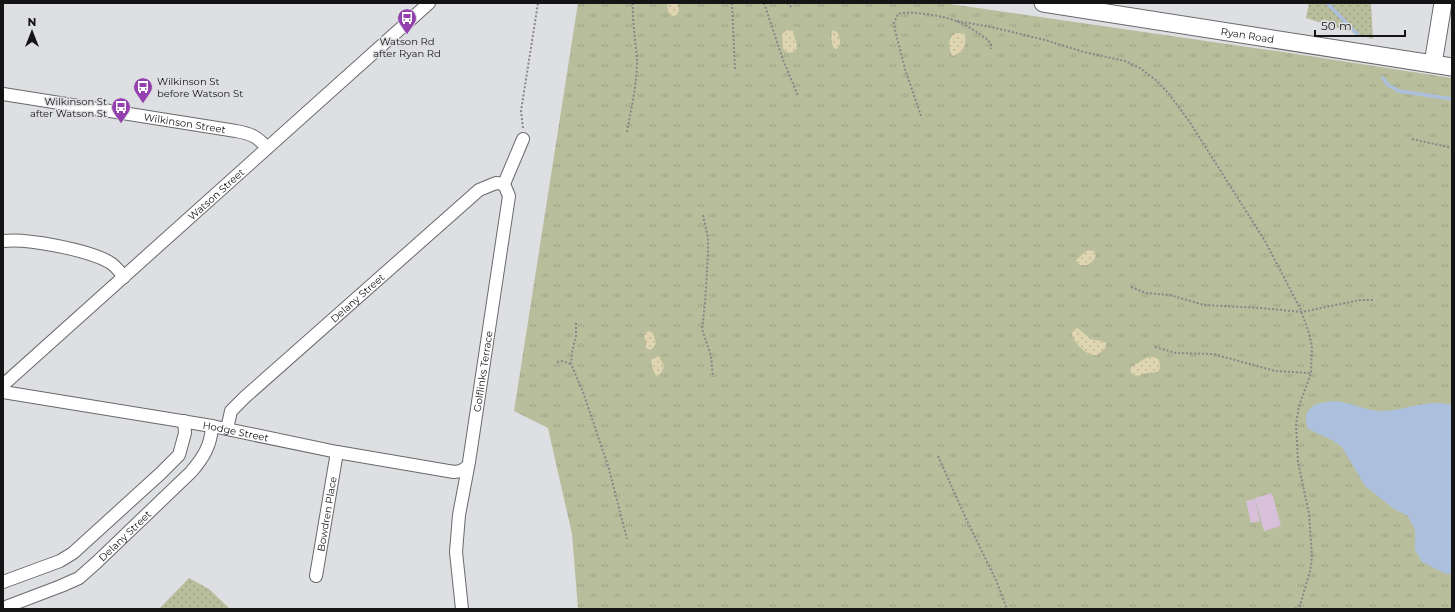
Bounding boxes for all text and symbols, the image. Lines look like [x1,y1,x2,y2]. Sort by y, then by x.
bus stop icon: Watson Rd after Ryan Rd [396,7,418,35]
north arrow [12,12,52,52]
scale bar [1315,12,1405,38]
text: N [28,15,36,29]
text: 50 m [1321,18,1352,33]
street label: Ryan Road [1220,24,1275,46]
place label: Watson Rd after Ryan Rd [373,35,441,60]
place label: Wilkinson St before Watson St [157,75,243,100]
bus stop icon: Wilkinson St before Watson St [132,76,154,104]
place label: Wilkinson St after Watson St [30,95,107,120]
bus stop icon: Wilkinson St after Watson St [110,96,132,124]
street label: Wilkinson Street [143,110,227,136]
street label: Watson Street [185,165,247,223]
street label: Delany Street [327,270,387,325]
street label: Golflinks Terrace [470,330,495,413]
street label: Hodge Street [202,418,270,444]
street label: Bowdren Place [314,475,339,552]
street label: Delany Street [96,507,154,564]

